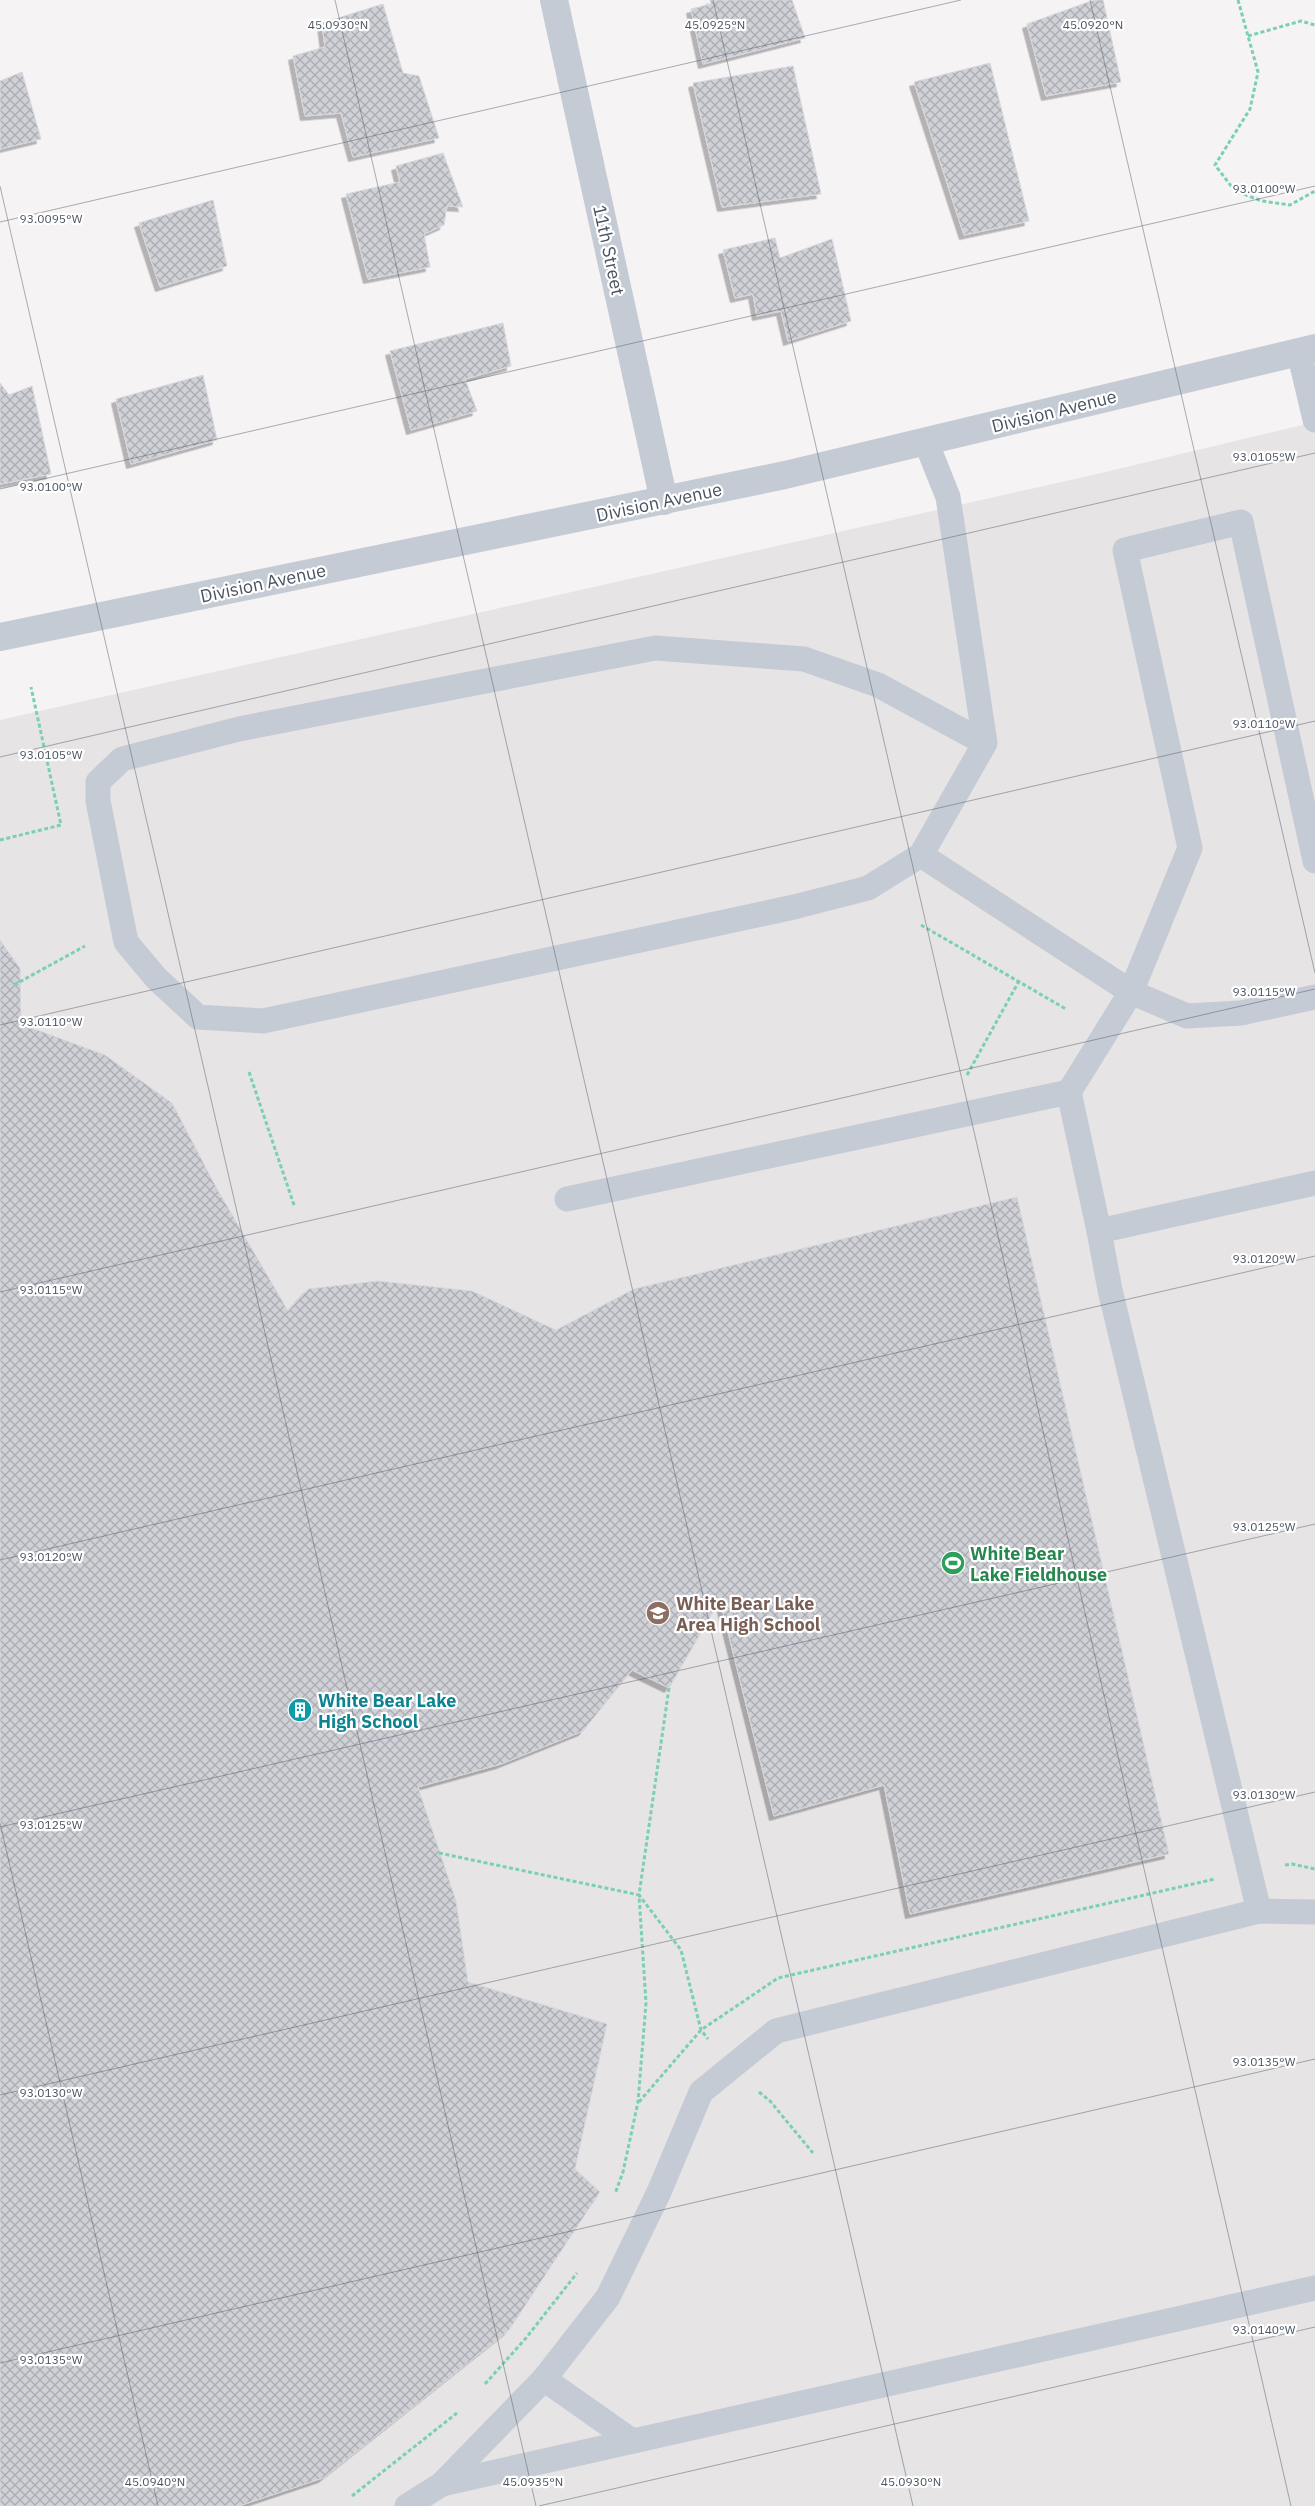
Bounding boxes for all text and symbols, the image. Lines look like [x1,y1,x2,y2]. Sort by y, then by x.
text: 45.0930°N [308,17,368,32]
text: 45.0925°N [685,17,745,32]
text: 45.0920°N [1063,17,1123,32]
text: 93.0100°W [1233,181,1296,196]
street label: 11th Street [588,203,630,297]
text: 93.0095°W [20,211,83,226]
street label: Division Avenue [989,384,1119,438]
text: 93.0105°W [1233,449,1296,464]
street label: Division Avenue [594,477,724,527]
text: 93.0100°W [20,479,83,494]
street label: Division Avenue [198,558,328,608]
text: 93.0110°W [1233,716,1296,731]
text: 93.0105°W [20,747,83,762]
text: 93.0115°W [1233,984,1296,999]
text: 93.0110°W [20,1014,83,1029]
text: 93.0120°W [1233,1251,1296,1266]
text: 93.0115°W [20,1282,83,1297]
text: 93.0125°W [1233,1519,1296,1534]
place label: White Bear Lake Fieldhouse [970,1542,1107,1586]
text: 93.0120°W [20,1549,83,1564]
sports icon: White Bear Lake Fieldhouse [940,1550,966,1576]
place label: White Bear Lake Area High School [676,1592,821,1636]
school or university icon: White Bear Lake Area High School [645,1600,671,1626]
place label: White Bear Lake High School [318,1689,456,1733]
building icon: White Bear Lake High School [287,1697,313,1723]
text: 93.0130°W [1233,1787,1296,1802]
text: 93.0125°W [20,1817,83,1832]
text: 93.0135°W [1233,2054,1296,2069]
text: 93.0130°W [20,2085,83,2100]
text: 93.0140°W [1233,2322,1296,2337]
text: 93.0135°W [20,2352,83,2367]
text: 45.0940°N [125,2474,185,2489]
text: 45.0935°N [503,2474,563,2489]
text: 45.0930°N [881,2474,941,2489]

